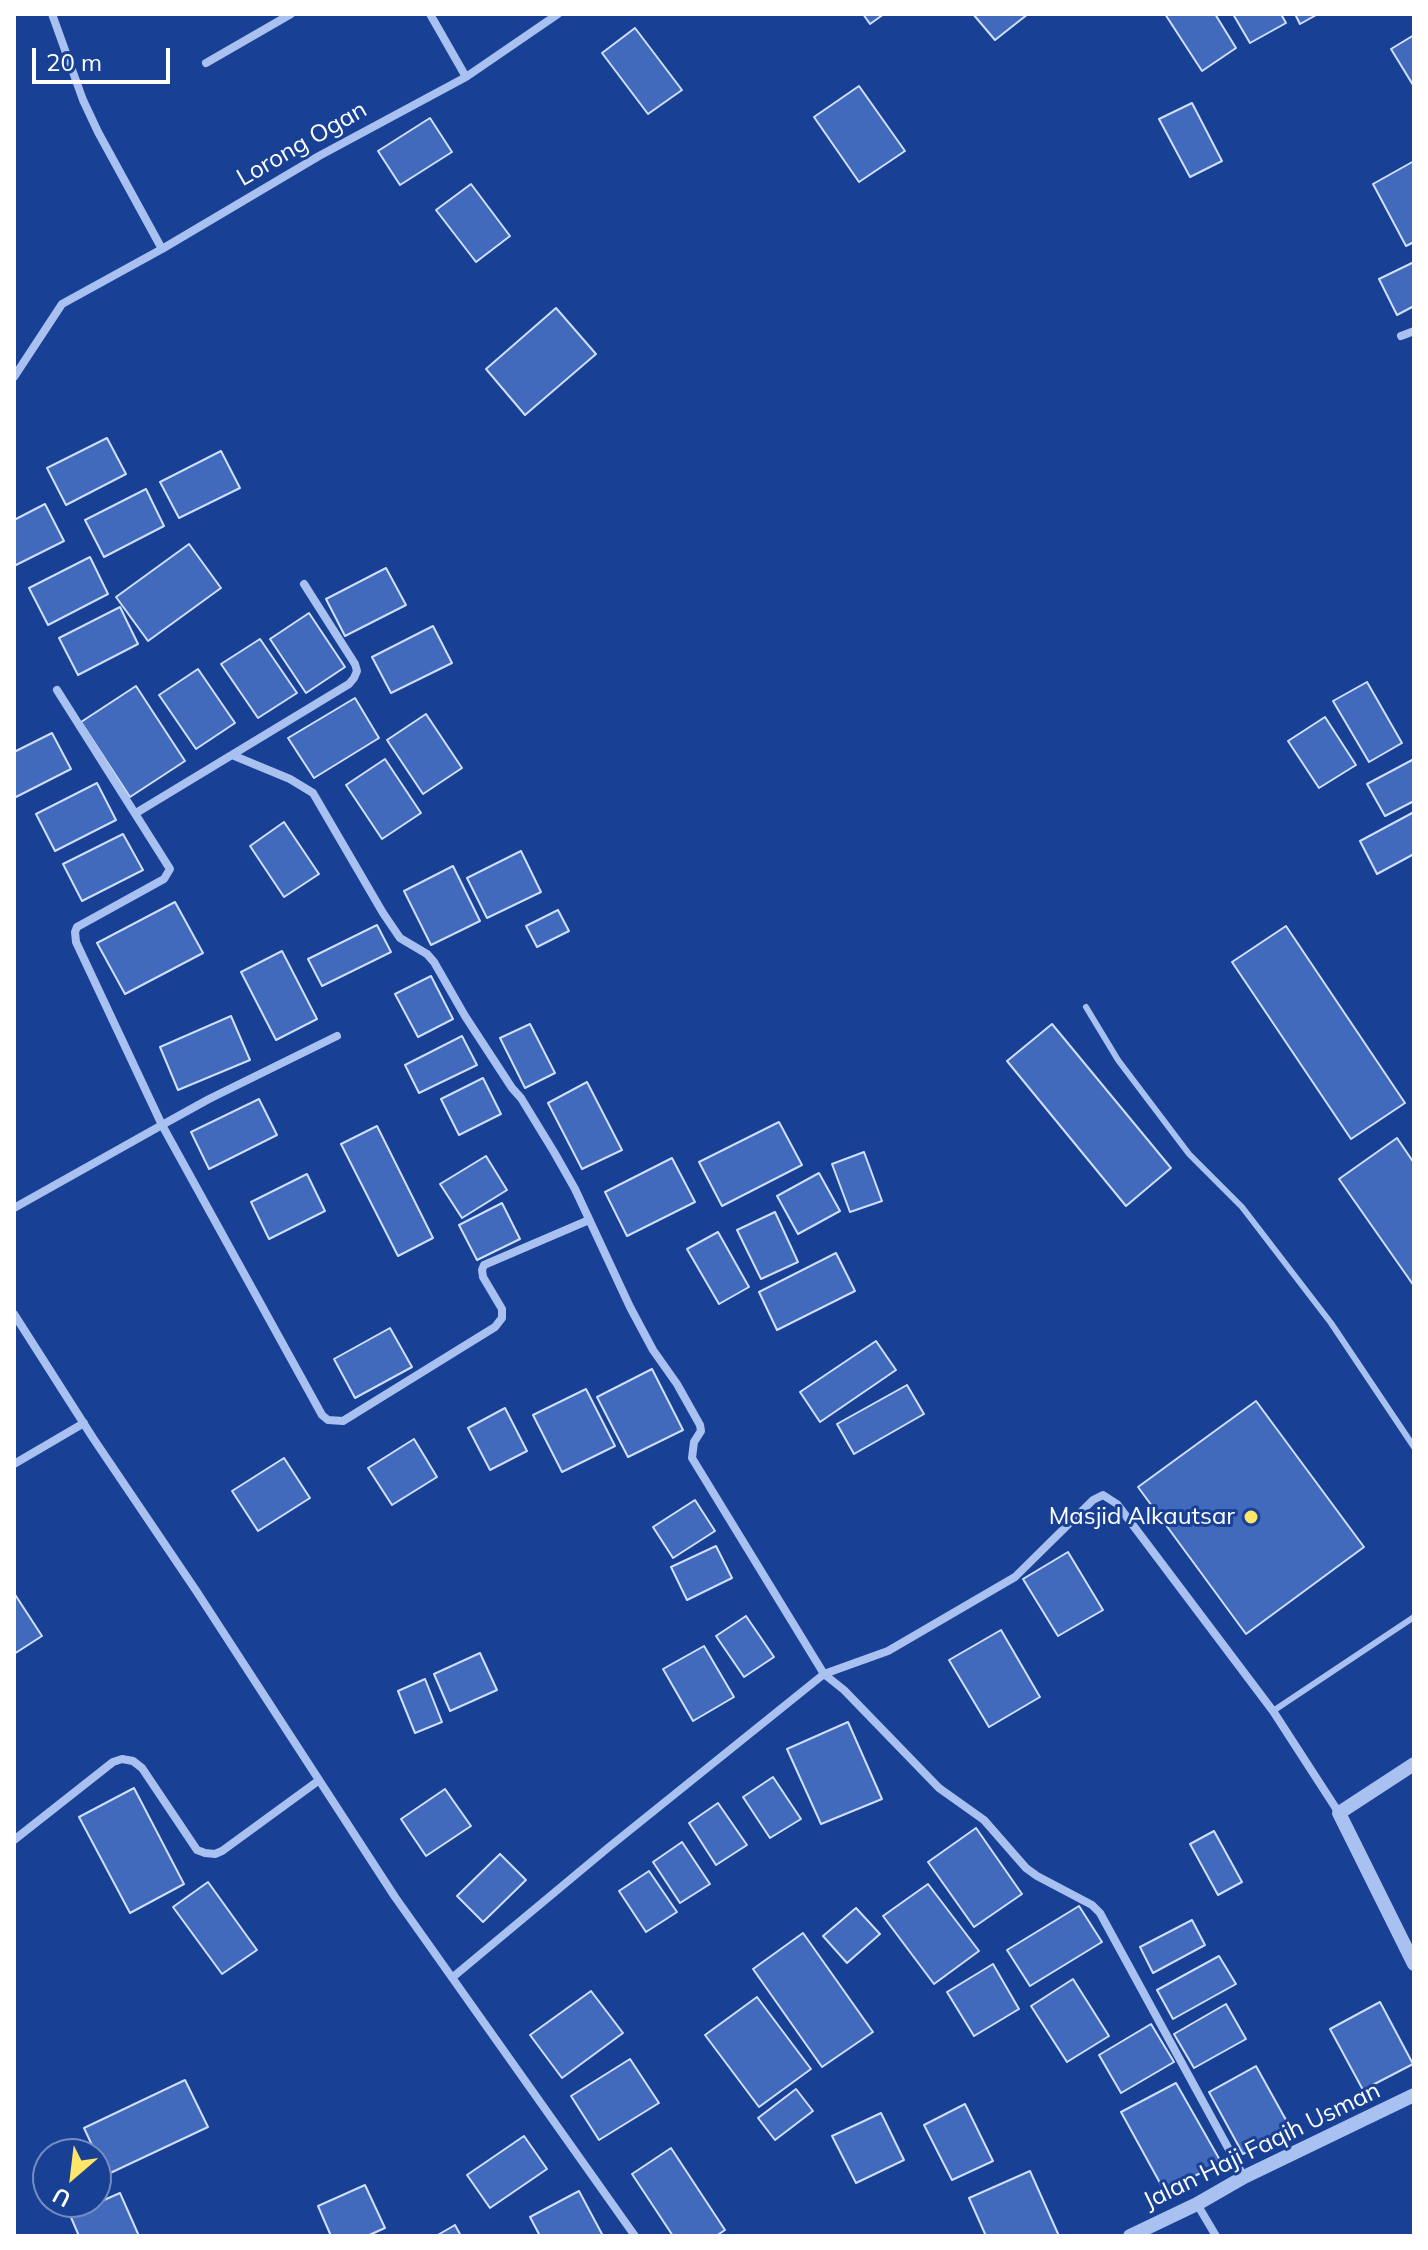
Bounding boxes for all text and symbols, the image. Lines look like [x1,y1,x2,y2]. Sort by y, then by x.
scale bar [36,32,174,82]
text: 20 m [46,47,102,77]
street label: Lorong Ogan [232,95,372,193]
place label: Masjid Alkautsar [1049,1503,1235,1531]
marker: Masjid Alkautsar [1242,1508,1260,1526]
street label: Jalan Haji Faqih Usman [1139,2076,1385,2216]
north arrow [32,2138,112,2218]
text: U [48,2181,75,2214]

